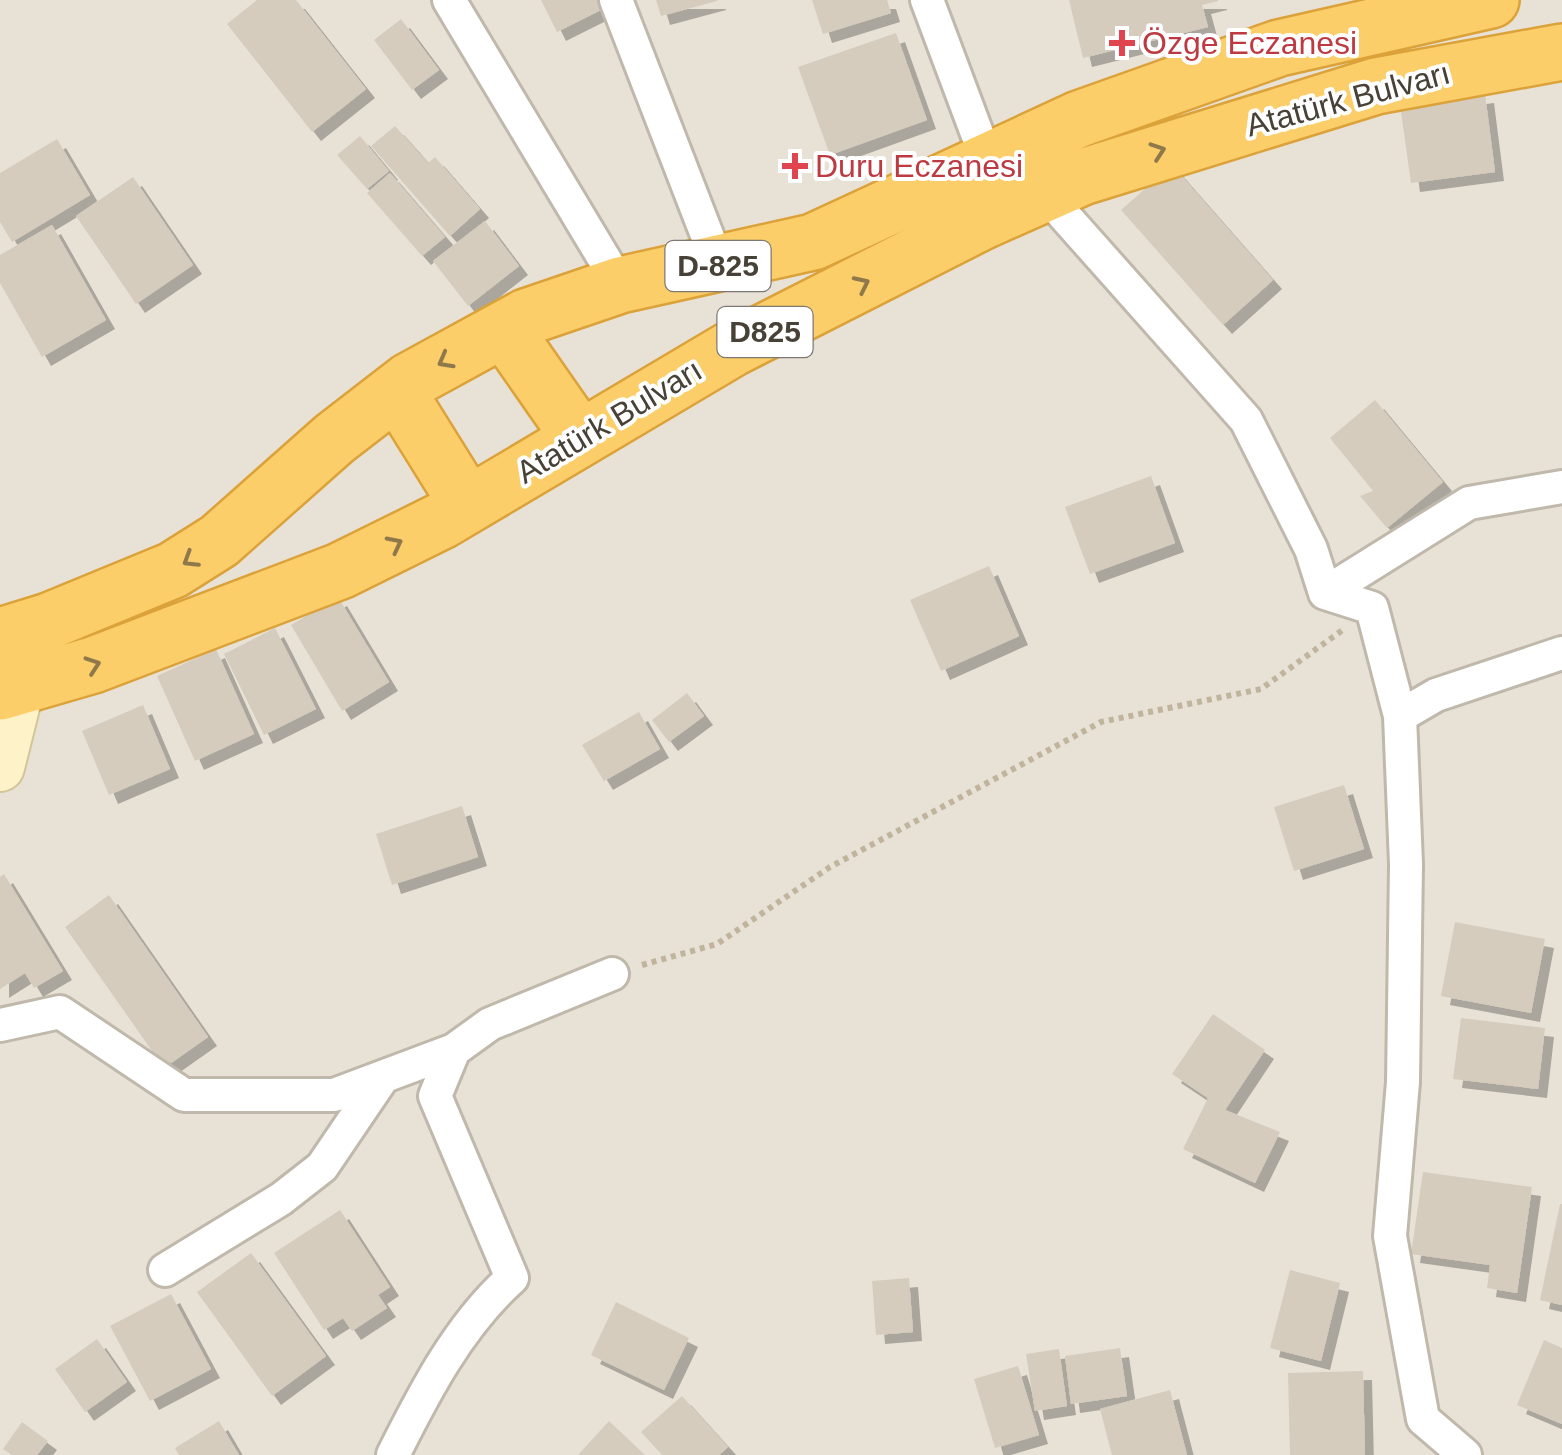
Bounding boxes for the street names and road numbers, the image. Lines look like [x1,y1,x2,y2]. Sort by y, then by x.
street label: Atatürk Bulvarı [1242,54,1454,144]
road number: D-825 [666,241,770,291]
road number: D825 [718,307,812,357]
street label: Atatürk Bulvarı [510,352,708,490]

